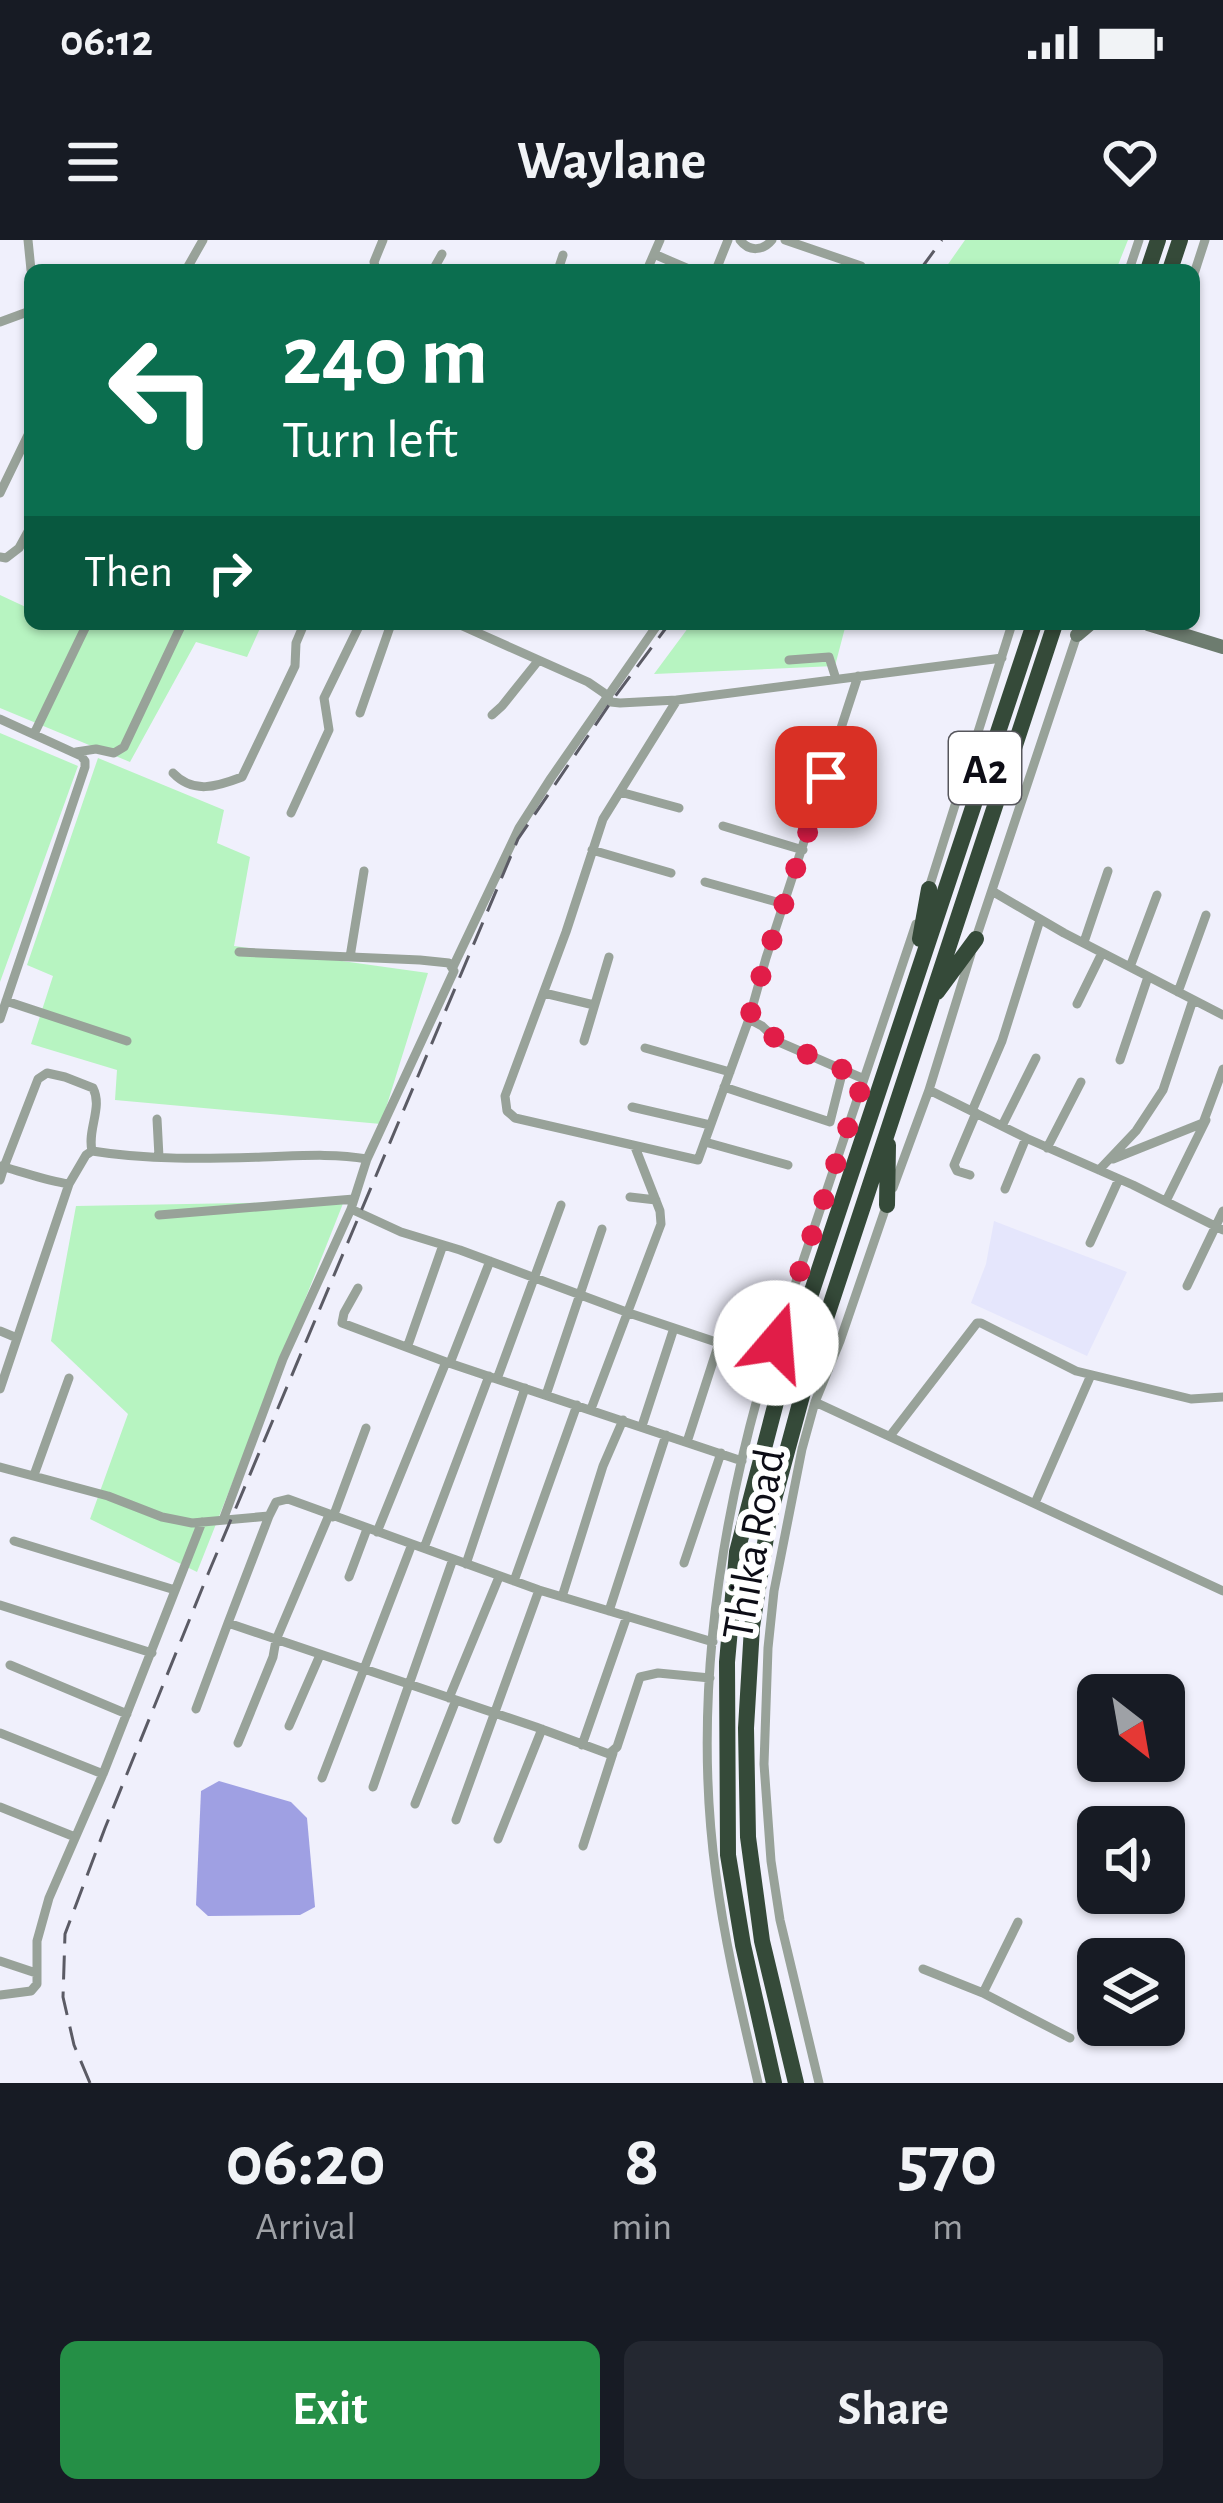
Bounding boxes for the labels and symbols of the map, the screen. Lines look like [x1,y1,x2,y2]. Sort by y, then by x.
pin [775,726,877,828]
road number: A2 [949,732,1021,804]
position arrow [713,1280,839,1406]
street label: Thika Road [716,1445,793,1643]
north arrow [1077,1674,1185,1782]

